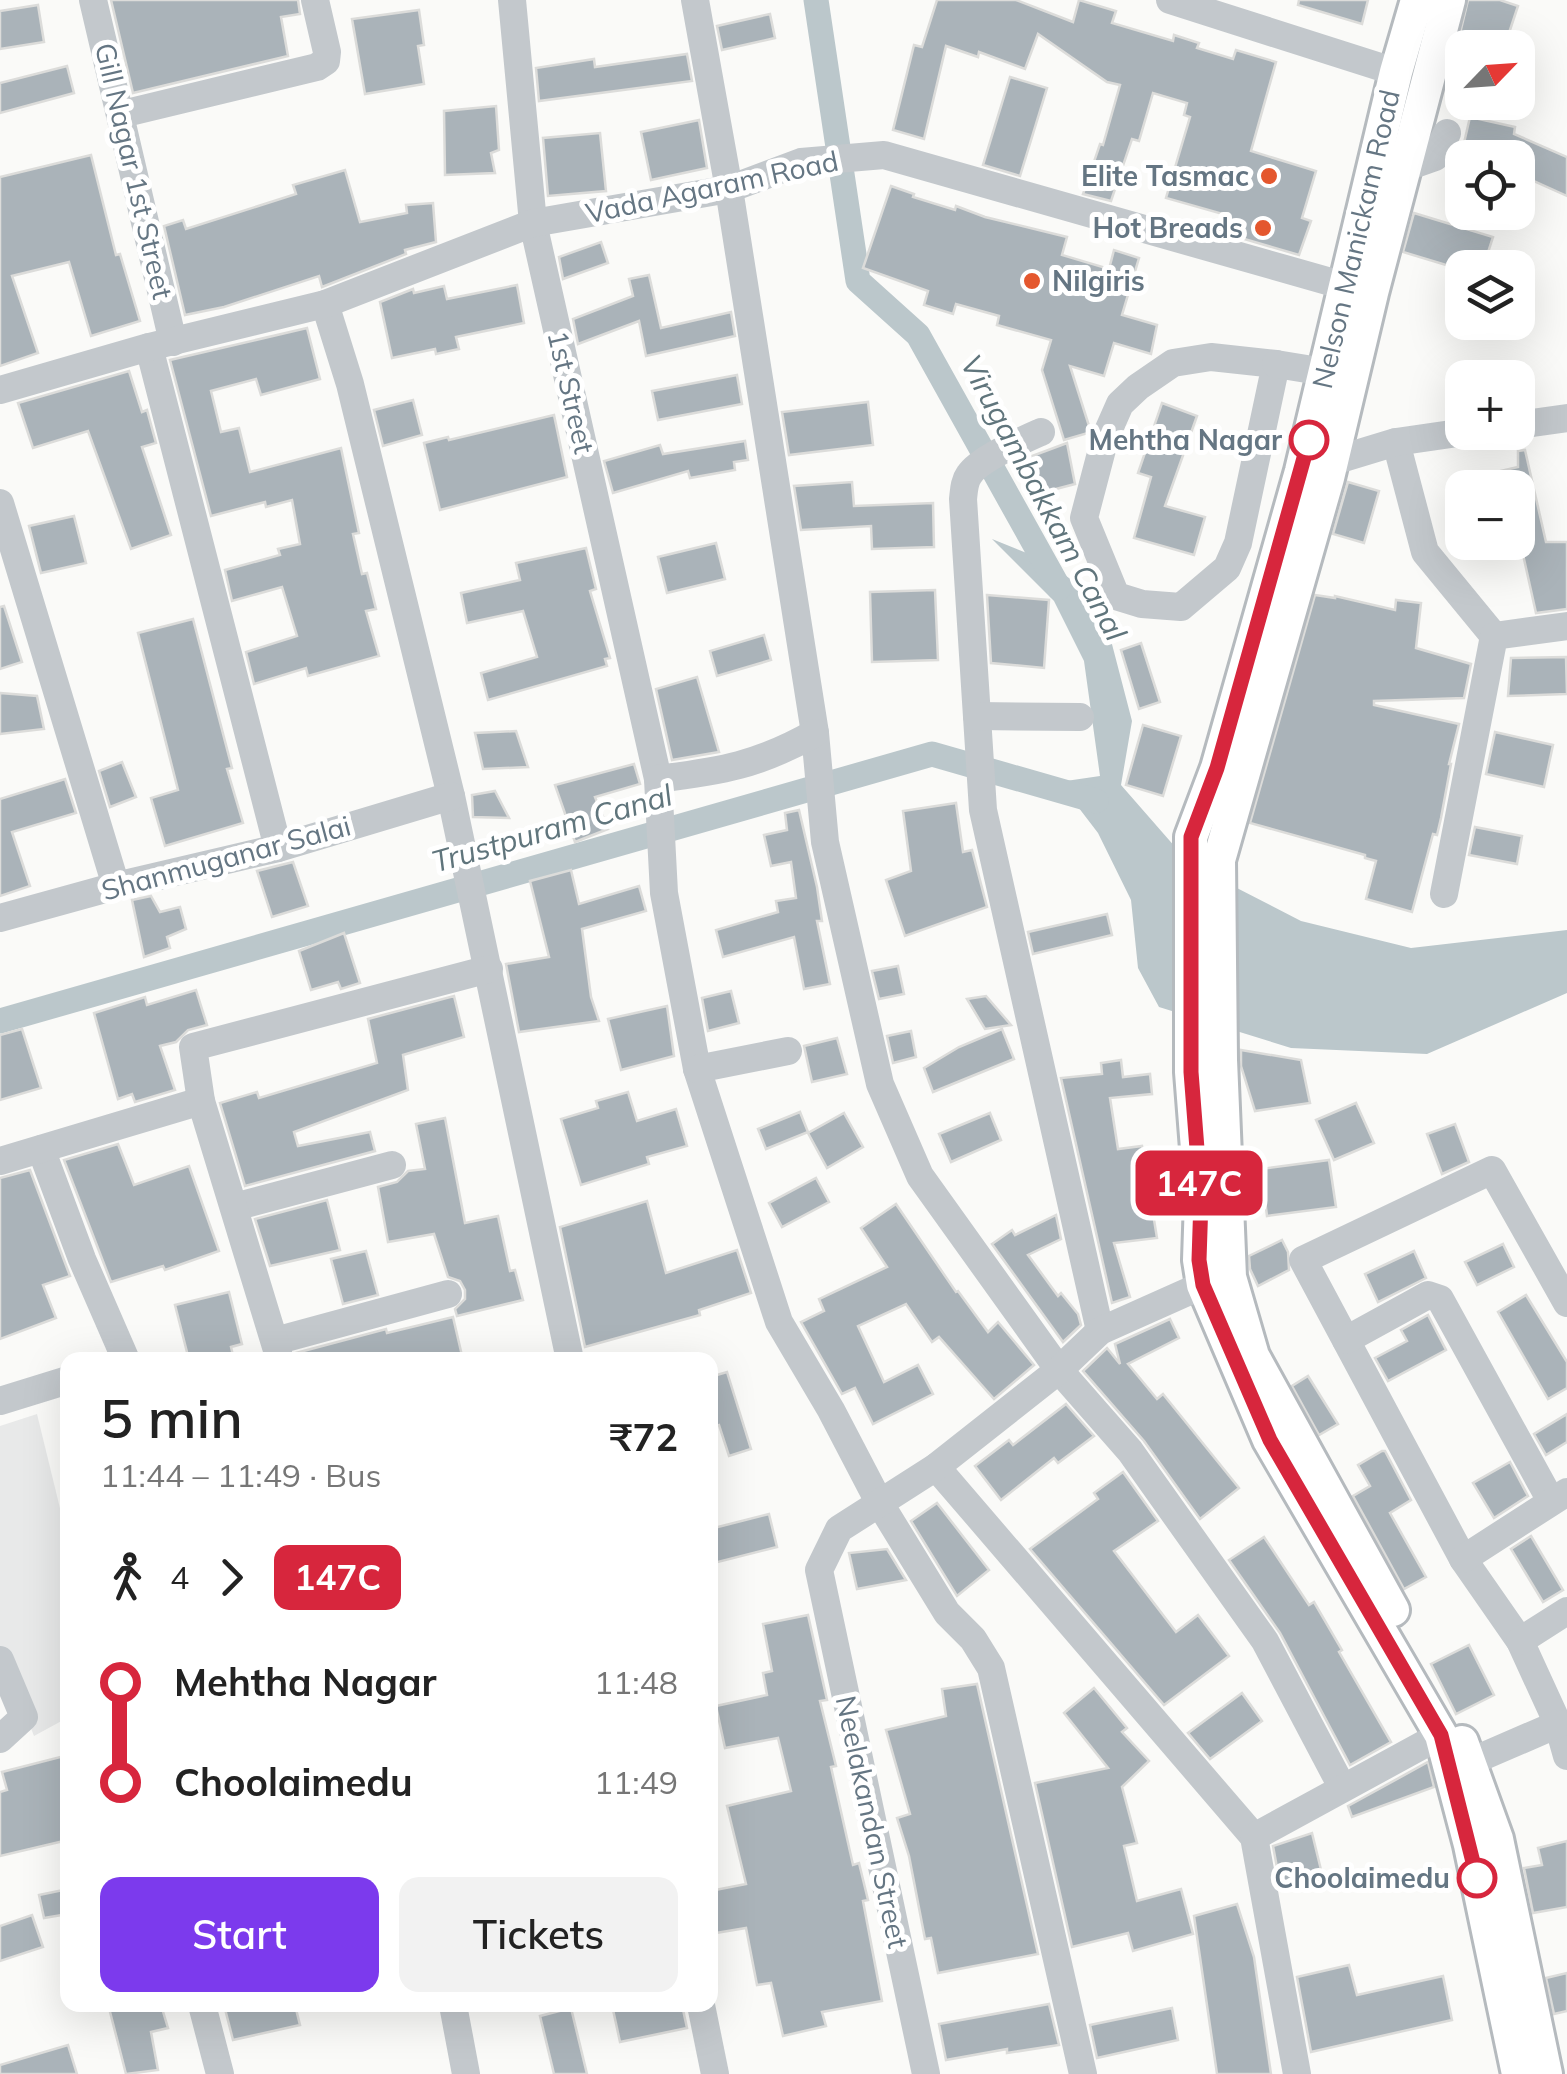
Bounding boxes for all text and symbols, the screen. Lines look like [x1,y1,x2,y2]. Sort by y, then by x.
north arrow [1445,30,1535,120]
map controls [1445,30,1535,560]
street label: Gill Nagar 1st Street [88,39,181,303]
street label: Nelson Manickam Road [1304,86,1407,392]
button: locate [1445,140,1535,230]
street label: Vada Agaram Road [582,143,841,230]
place label: Elite Tasmac [1081,158,1249,193]
marker: Elite Tasmac [1258,165,1280,187]
place label: Hot Breads [1092,210,1243,245]
marker: Hot Breads [1252,217,1274,239]
button: layers [1445,250,1535,340]
place label: Nilgiris [1052,263,1145,298]
marker: Nilgiris [1021,270,1043,292]
street label: 1st Street [540,327,603,457]
water label: Virugambakkam Canal [952,348,1136,648]
button: + [1445,360,1535,450]
marker: Mehtha Nagar [1290,421,1328,459]
place label: Mehtha Nagar [1089,422,1282,457]
button: − [1445,470,1535,560]
water label: Trustpuram Canal [427,775,677,881]
street label: Shanmuganar Salai [97,807,354,908]
line badge: 147C [1129,1150,1269,1216]
text: 147C [1156,1161,1242,1205]
text: 5 min [100,1383,243,1452]
text: ₹72 [610,1413,678,1461]
text: 11:44 – 11:49 · Bus [100,1455,381,1495]
icon: walk [100,1550,155,1605]
icon: forward [204,1550,259,1605]
text: 147C [294,1555,381,1599]
text: 4 [170,1557,189,1597]
text: Mehtha Nagar [174,1658,436,1706]
text: 11:48 [594,1662,678,1702]
street label: Neelakandan Street [829,1693,916,1951]
text: Choolaimedu [174,1758,413,1806]
text: 11:49 [594,1762,678,1802]
marker: Choolaimedu [1458,1859,1496,1897]
place label: Choolaimedu [1274,1860,1450,1895]
button: Start [100,1877,379,1992]
button: Tickets [399,1877,678,1992]

